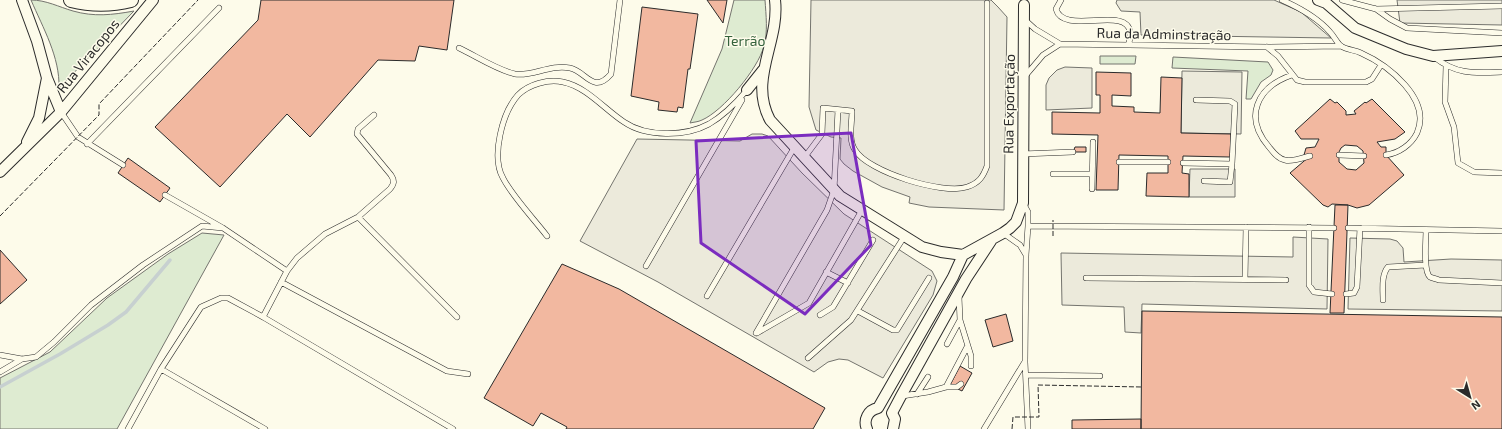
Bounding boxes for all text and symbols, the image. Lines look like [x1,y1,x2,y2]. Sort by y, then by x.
street label: Rua Viracopos [53,15,123,96]
street label: Rua da Adminstração [1096,24,1232,44]
park label: Terrão [725,32,766,49]
street label: Rua Exportação [999,54,1019,154]
north arrow [1450,377,1490,417]
text: N [1469,398,1483,413]

